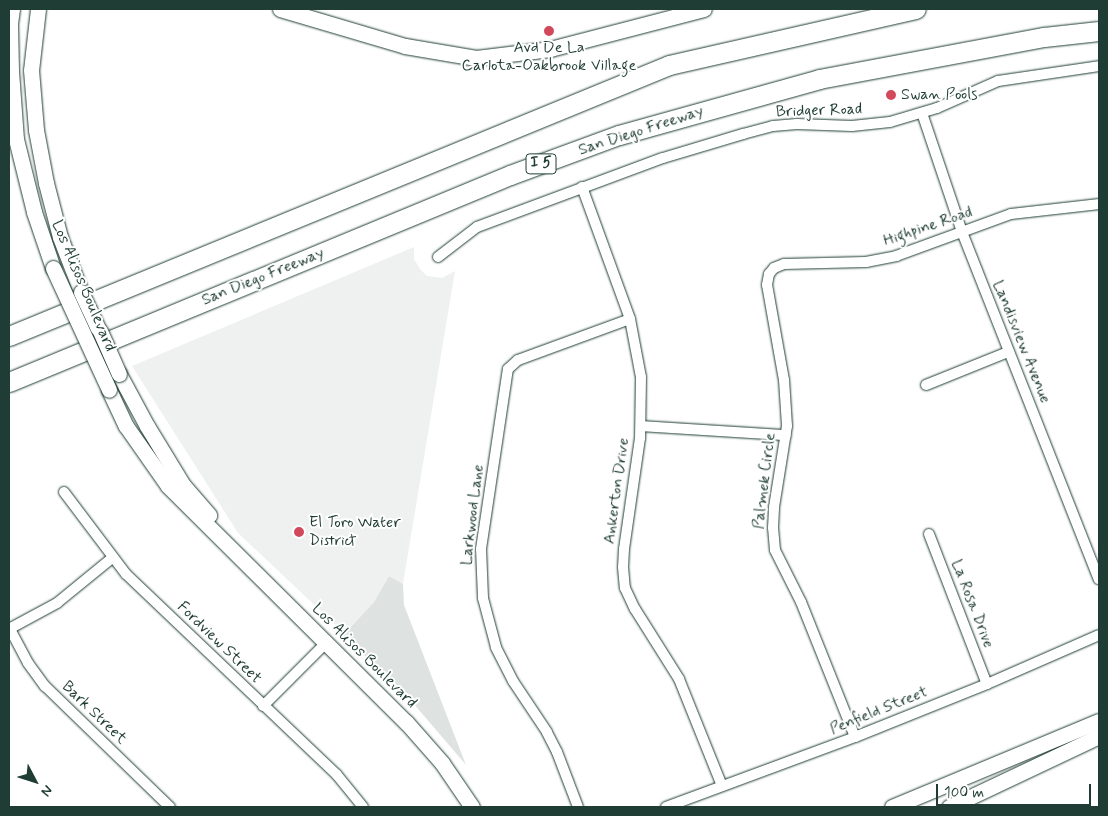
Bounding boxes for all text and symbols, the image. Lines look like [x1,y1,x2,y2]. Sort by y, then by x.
marker: Avd De La Carlota-Oakbrook Village [543,25,555,37]
place label: Avd De La Carlota-Oakbrook Village [463,38,635,76]
place label: Swan Pools [901,85,976,105]
marker: Swan Pools [885,89,897,101]
street label: Bridger Road [776,100,862,122]
street label: San Diego Freeway [577,102,705,160]
road number: I 5 [525,152,557,176]
street label: Highpine Road [881,203,975,251]
street label: Los Alisos Boulevard [47,219,119,353]
street label: San Diego Freeway [200,244,326,310]
street label: Landisview Avenue [987,277,1055,407]
street label: Palmek Circle [750,431,780,531]
street label: Ankerton Drive [600,437,634,545]
street label: Larkwood Lane [457,463,489,567]
place label: El Toro Water District [309,513,401,551]
marker: El Toro Water District [293,526,305,538]
street label: La Rosa Drive [946,557,998,651]
street label: Fordview Street [173,598,265,688]
street label: Los Alisos Boulevard [309,601,419,711]
street label: Bark Street [57,677,131,749]
street label: Penfield Street [828,683,930,739]
north arrow [10,756,60,806]
scale bar [938,774,1093,806]
text: N [37,781,56,800]
text: 100 m [944,783,984,803]

